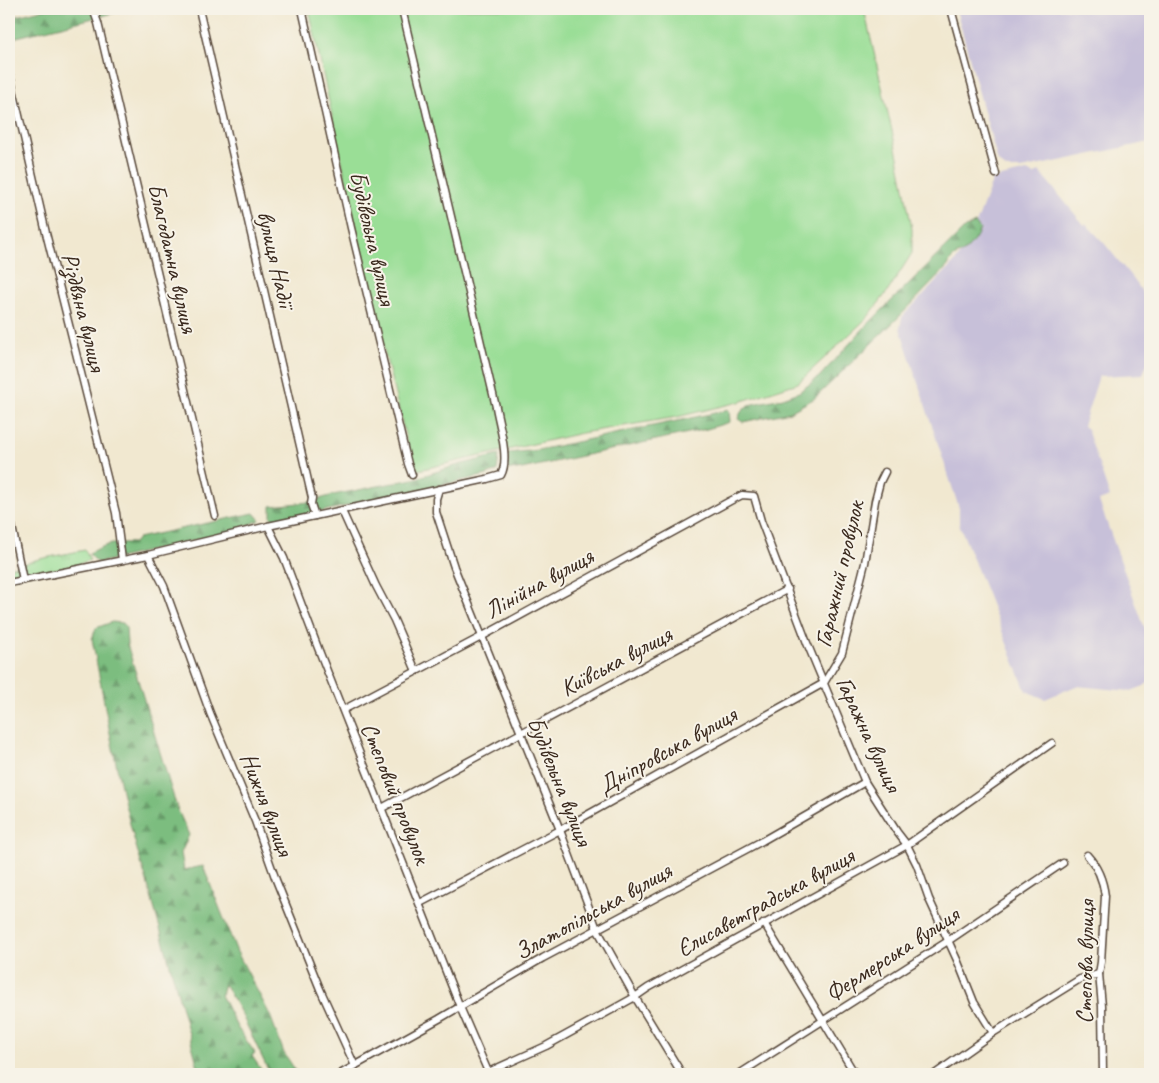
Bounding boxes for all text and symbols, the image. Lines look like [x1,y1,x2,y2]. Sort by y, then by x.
street label: Будівельна вулиця [343,168,403,309]
street label: Благодатна вулиця [141,180,205,337]
street label: вулиця Надії [250,208,303,315]
street label: Різдвяна вулиця [54,250,114,376]
street label: Гаражний провулок [808,496,871,650]
street label: Лінійна вулиця [479,540,600,625]
street label: Київська вулиця [555,618,678,703]
street label: Гаражна вулиця [829,672,909,798]
street label: Дніпровська вулиця [593,699,743,800]
street label: Будівельна вулиця [521,712,600,851]
street label: Степовий провулок [354,718,439,870]
street label: Нижня вулиця [234,748,301,861]
street label: Єлисаветградська вулиця [671,840,860,963]
street label: Златопільська вулиця [509,855,678,967]
street label: Степова вулиця [1069,898,1101,1024]
street label: Фермерська вулиця [819,899,966,1008]

